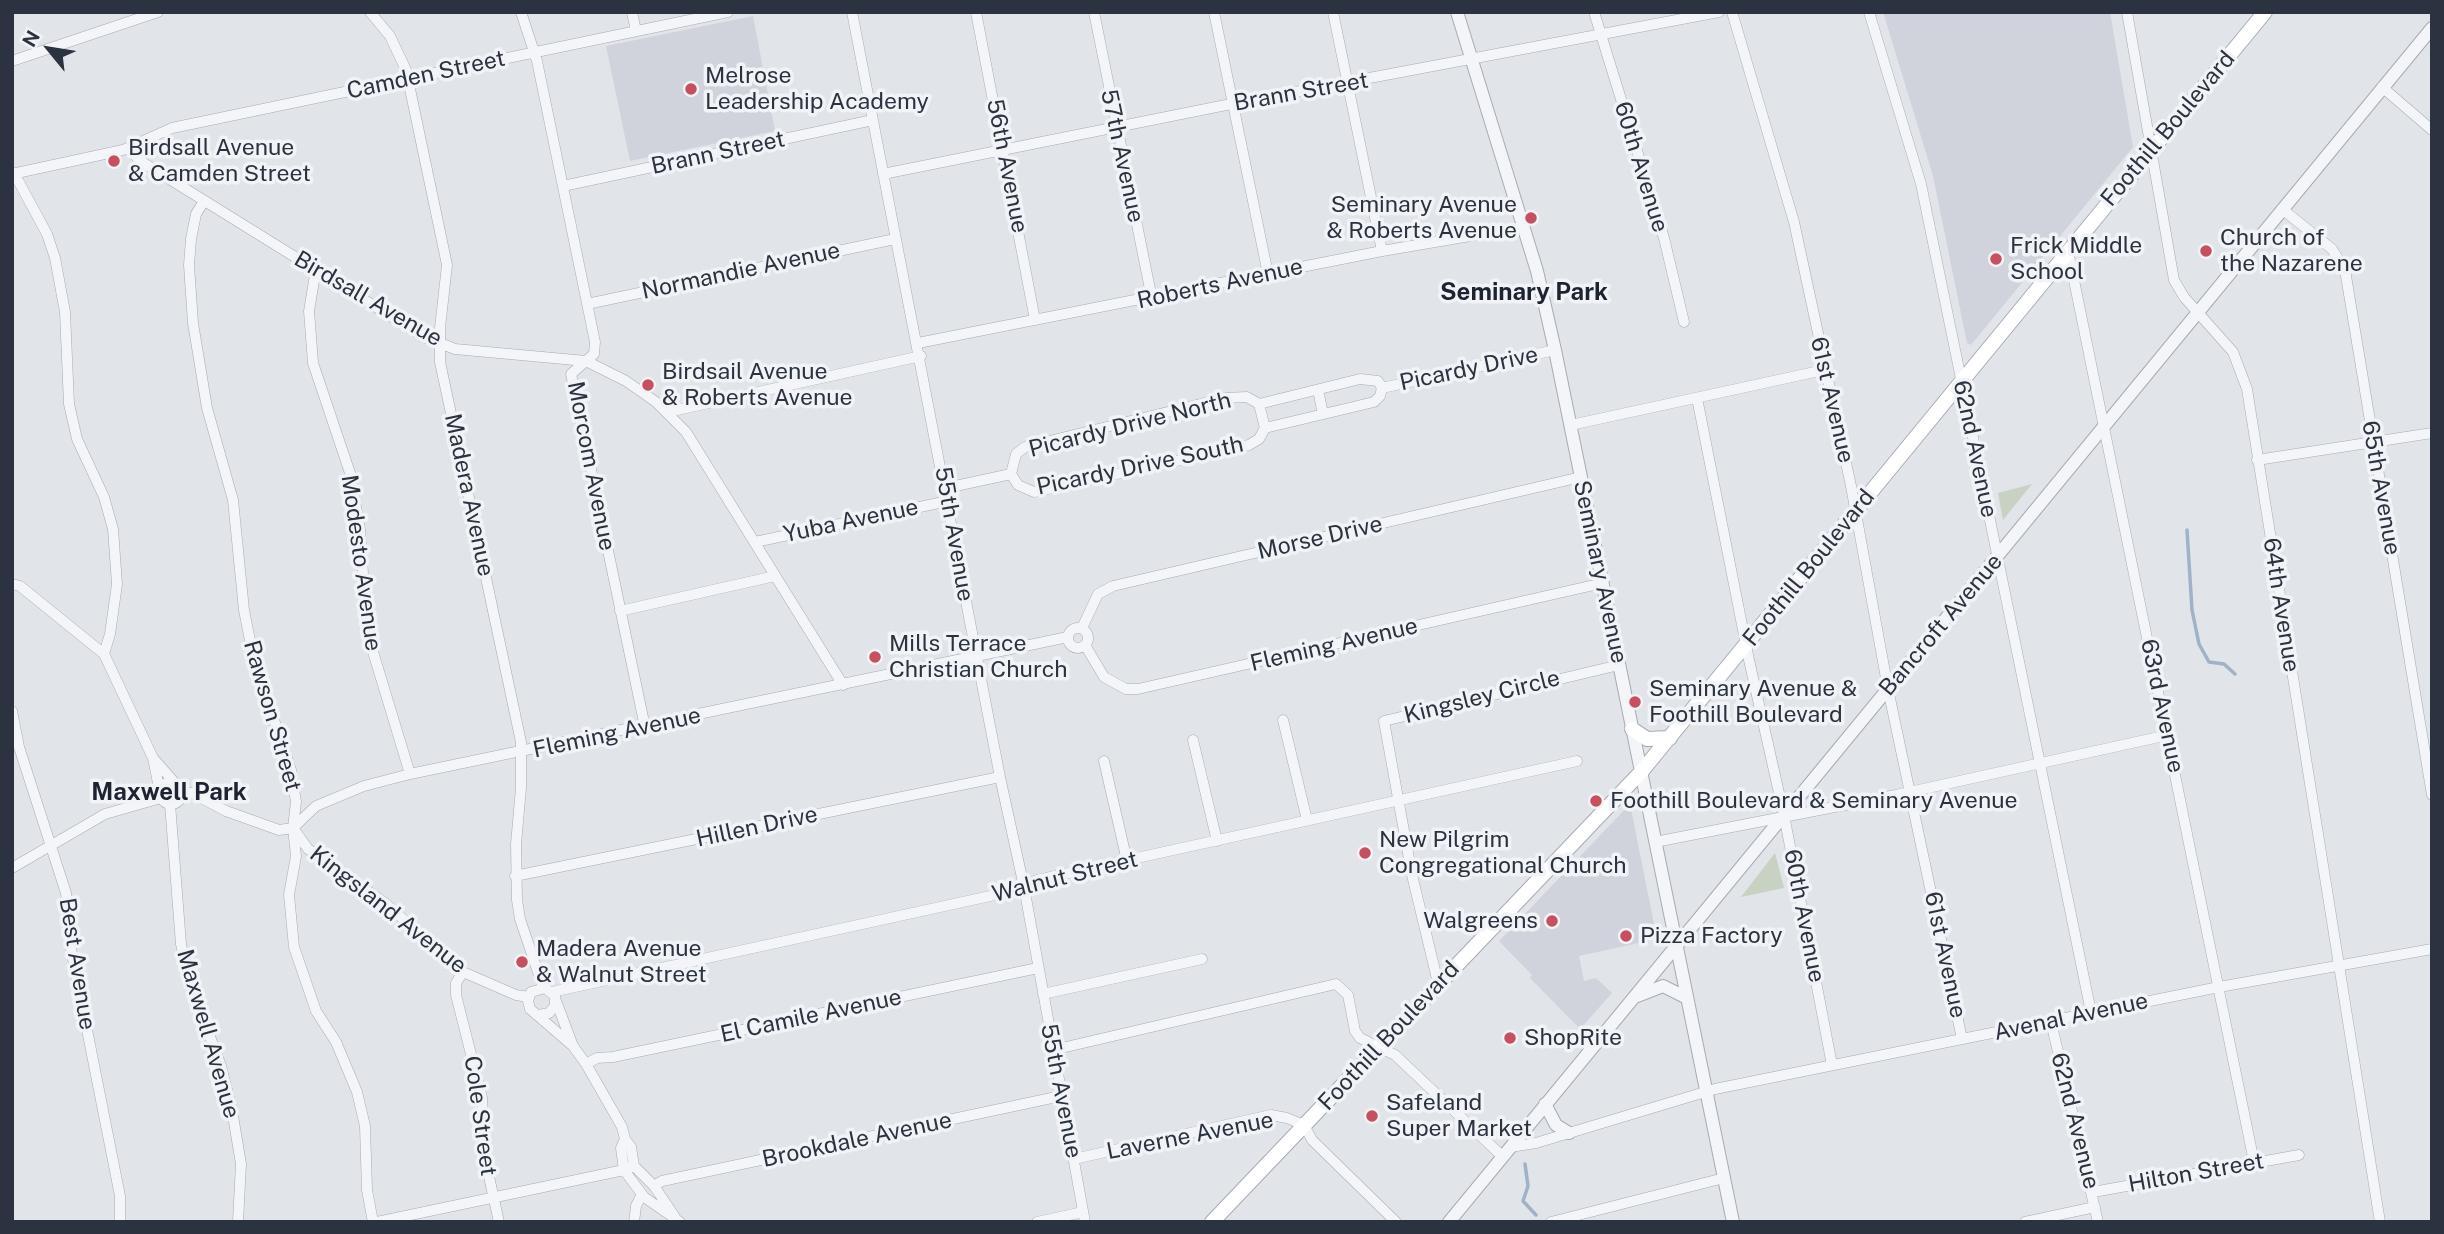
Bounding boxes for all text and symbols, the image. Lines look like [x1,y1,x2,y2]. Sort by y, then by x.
north arrow [14,14,84,84]
text: N [18,27,44,50]
street label: Camden Street [344,45,508,105]
street label: Foothill Boulevard [2095,46,2241,212]
place label: Melrose Leadership Academy [705,62,929,116]
street label: Brann Street [1232,67,1370,117]
marker: Melrose Leadership Academy [683,81,699,97]
street label: 57th Avenue [1094,87,1150,225]
street label: 56th Avenue [980,97,1034,235]
street label: 60th Avenue [1608,98,1674,236]
street label: Brann Street [649,125,787,181]
place label: Birdsall Avenue & Camden Street [128,134,311,188]
marker: Birdsall Avenue & Camden Street [106,153,122,169]
place label: Seminary Avenue & Roberts Avenue [1326,191,1517,245]
marker: Seminary Avenue & Roberts Avenue [1523,210,1539,226]
place label: Church of the Nazarene [2220,224,2363,278]
place label: Frick Middle School [2010,232,2142,286]
street label: Normandie Avenue [639,236,843,306]
marker: Church of the Nazarene [2198,243,2214,259]
street label: Birdsall Avenue [289,245,447,353]
marker: Frick Middle School [1988,251,2004,267]
street label: Roberts Avenue [1135,253,1305,315]
district label: Seminary Park [1440,279,1608,307]
street label: 61st Avenue [1804,334,1860,466]
street label: Picardy Drive [1397,341,1541,397]
place label: Birdsail Avenue & Roberts Avenue [662,358,853,412]
marker: Birdsail Avenue & Roberts Avenue [640,377,656,393]
street label: 62nd Avenue [1947,378,2003,520]
street label: Morcom Avenue [561,379,621,553]
street label: Picardy Drive North [1026,387,1234,463]
street label: Madera Avenue [438,411,500,579]
street label: 65th Avenue [2356,419,2406,557]
street label: Picardy Drive South [1034,431,1246,501]
street label: 55th Avenue [929,465,979,603]
street label: Modesto Avenue [335,473,387,653]
street label: Seminary Avenue [1567,478,1633,666]
street label: Foothill Boulevard [1737,484,1881,652]
street label: Yuba Avenue [781,493,921,549]
street label: Morse Drive [1255,510,1385,566]
street label: 64th Avenue [2257,536,2305,674]
street label: Bancroft Avenue [1874,548,2008,702]
street label: Fleming Avenue [1248,612,1420,678]
place label: Mills Terrace Christian Church [889,630,1067,684]
street label: Rawson Street [237,637,307,795]
street label: 63rd Avenue [2134,637,2190,775]
marker: Mills Terrace Christian Church [867,649,883,665]
street label: Kingsley Circle [1401,664,1563,730]
place label: Seminary Avenue & Foothill Boulevard [1649,675,1857,729]
marker: Seminary Avenue & Foothill Boulevard [1627,694,1643,710]
street label: Fleming Avenue [531,702,703,764]
district label: Maxwell Park [91,779,247,807]
place label: Foothill Boulevard & Seminary Avenue [1610,787,2018,815]
marker: Foothill Boulevard & Seminary Avenue [1588,793,1604,809]
street label: Hillen Drive [694,801,820,853]
place label: New Pilgrim Congregational Church [1379,826,1627,880]
street label: Kingsland Avenue [304,840,472,980]
marker: New Pilgrim Congregational Church [1357,845,1373,861]
street label: Walnut Street [989,846,1141,908]
street label: 60th Avenue [1778,847,1830,985]
street label: 61st Avenue [1918,889,1972,1021]
street label: Best Avenue [53,896,101,1032]
place label: Walgreens [1423,907,1538,935]
marker: Walgreens [1544,913,1560,929]
place label: Pizza Factory [1640,922,1782,950]
marker: Pizza Factory [1618,928,1634,944]
place label: Madera Avenue & Walnut Street [536,935,707,989]
street label: Maxwell Avenue [171,946,245,1122]
marker: Madera Avenue & Walnut Street [514,954,530,970]
street label: Foothill Boulevard [1313,956,1465,1116]
street label: El Camile Avenue [718,983,904,1049]
street label: Avenal Avenue [1991,987,2151,1047]
street label: 55th Avenue [1034,1021,1088,1161]
place label: ShopRite [1524,1024,1622,1052]
marker: ShopRite [1502,1030,1518,1046]
street label: 62nd Avenue [2045,1050,2105,1192]
street label: Cole Street [458,1054,502,1178]
place label: Safeland Super Market [1386,1089,1532,1143]
street label: Brookdale Avenue [760,1106,954,1174]
street label: Laverne Avenue [1104,1106,1276,1166]
marker: Safeland Super Market [1364,1108,1380,1124]
street label: Hilton Street [2126,1147,2266,1199]

